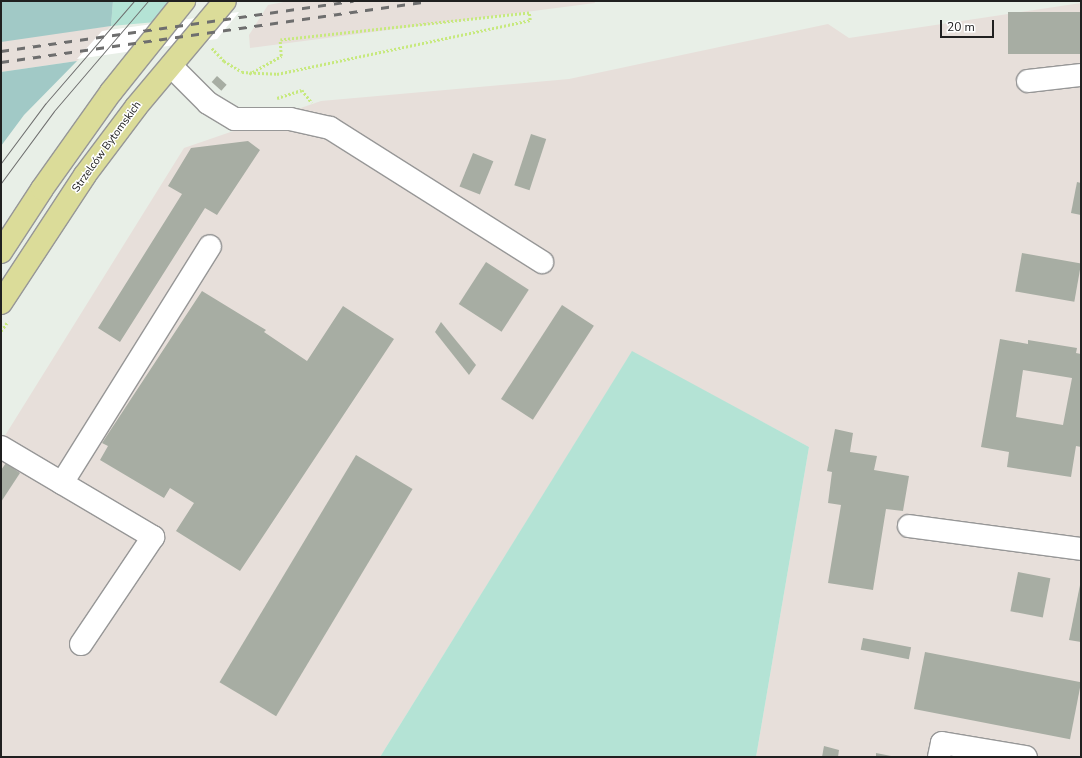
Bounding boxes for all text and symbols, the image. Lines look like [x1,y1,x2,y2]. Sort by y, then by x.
scale bar [942,12,996,38]
text: 20 m [947,19,975,35]
street label: Strzelców Bytomskich [70,99,144,195]

